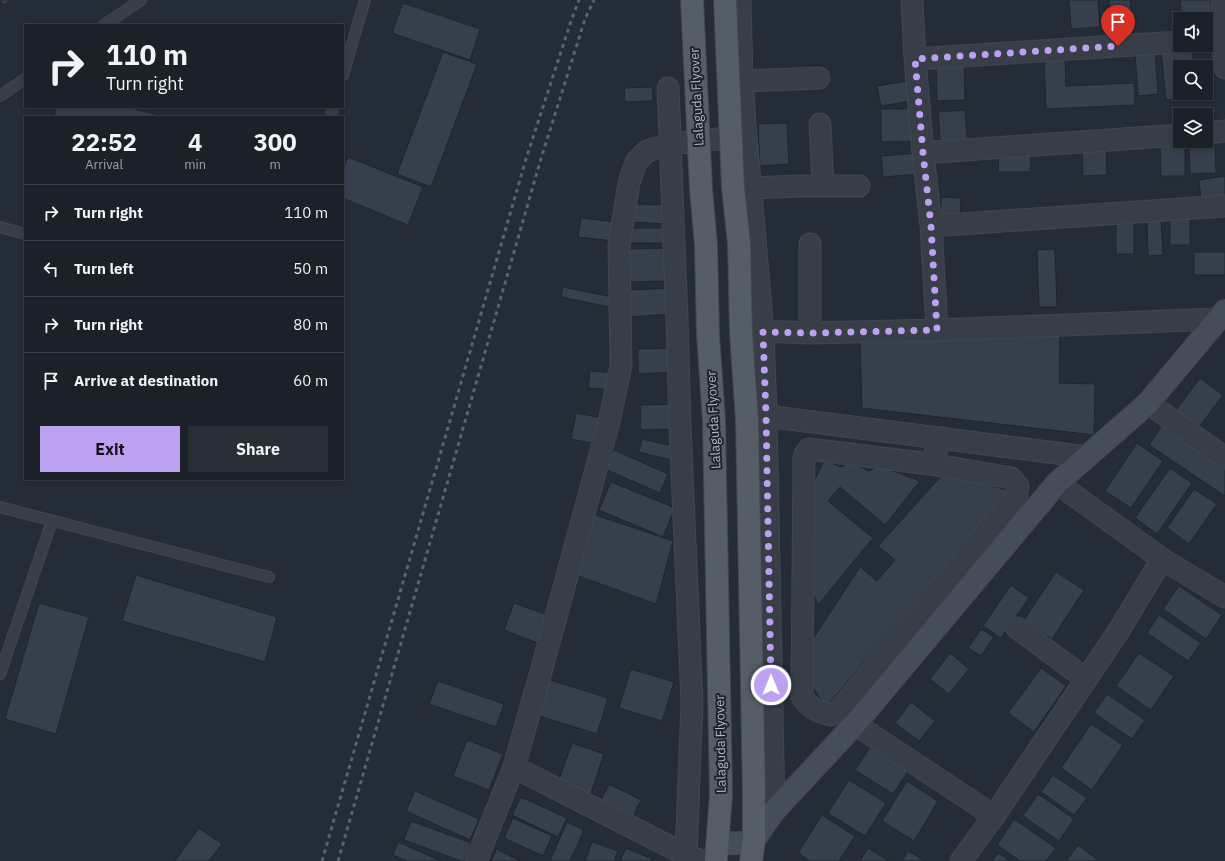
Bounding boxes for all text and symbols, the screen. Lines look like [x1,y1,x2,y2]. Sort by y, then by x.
pin [1101,5,1135,46]
icon: arrive [1107,11,1129,33]
map controls [1173,12,1213,148]
button: sound [1173,12,1213,52]
text: 110 m [106,36,188,73]
icon: right [40,40,92,92]
street label: Lalaguda Flyover [685,47,708,146]
button: search [1173,60,1213,100]
text: Turn right [106,72,184,95]
button: layers [1173,108,1213,148]
text: 22:52 [71,126,137,158]
text: 4 [188,126,202,158]
text: 300 [253,126,297,158]
text: Arrival [85,156,123,173]
text: min [184,156,206,173]
text: m [269,156,281,173]
icon: right [40,202,62,224]
text: Turn right [74,203,143,222]
text: 110 m [284,203,328,222]
icon: left [40,258,62,280]
text: Turn left [74,259,134,278]
text: 50 m [293,259,328,278]
icon: right [40,314,62,336]
text: Turn right [74,315,143,334]
text: 80 m [293,315,328,334]
icon: arrive [40,370,62,392]
street label: Lalaguda Flyover [702,370,725,469]
text: Arrive at destination [74,371,218,390]
text: 60 m [293,371,328,390]
button: Exit [40,426,180,472]
button: Share [188,426,328,472]
position arrow [750,664,792,706]
street label: Lalaguda Flyover [711,695,730,793]

